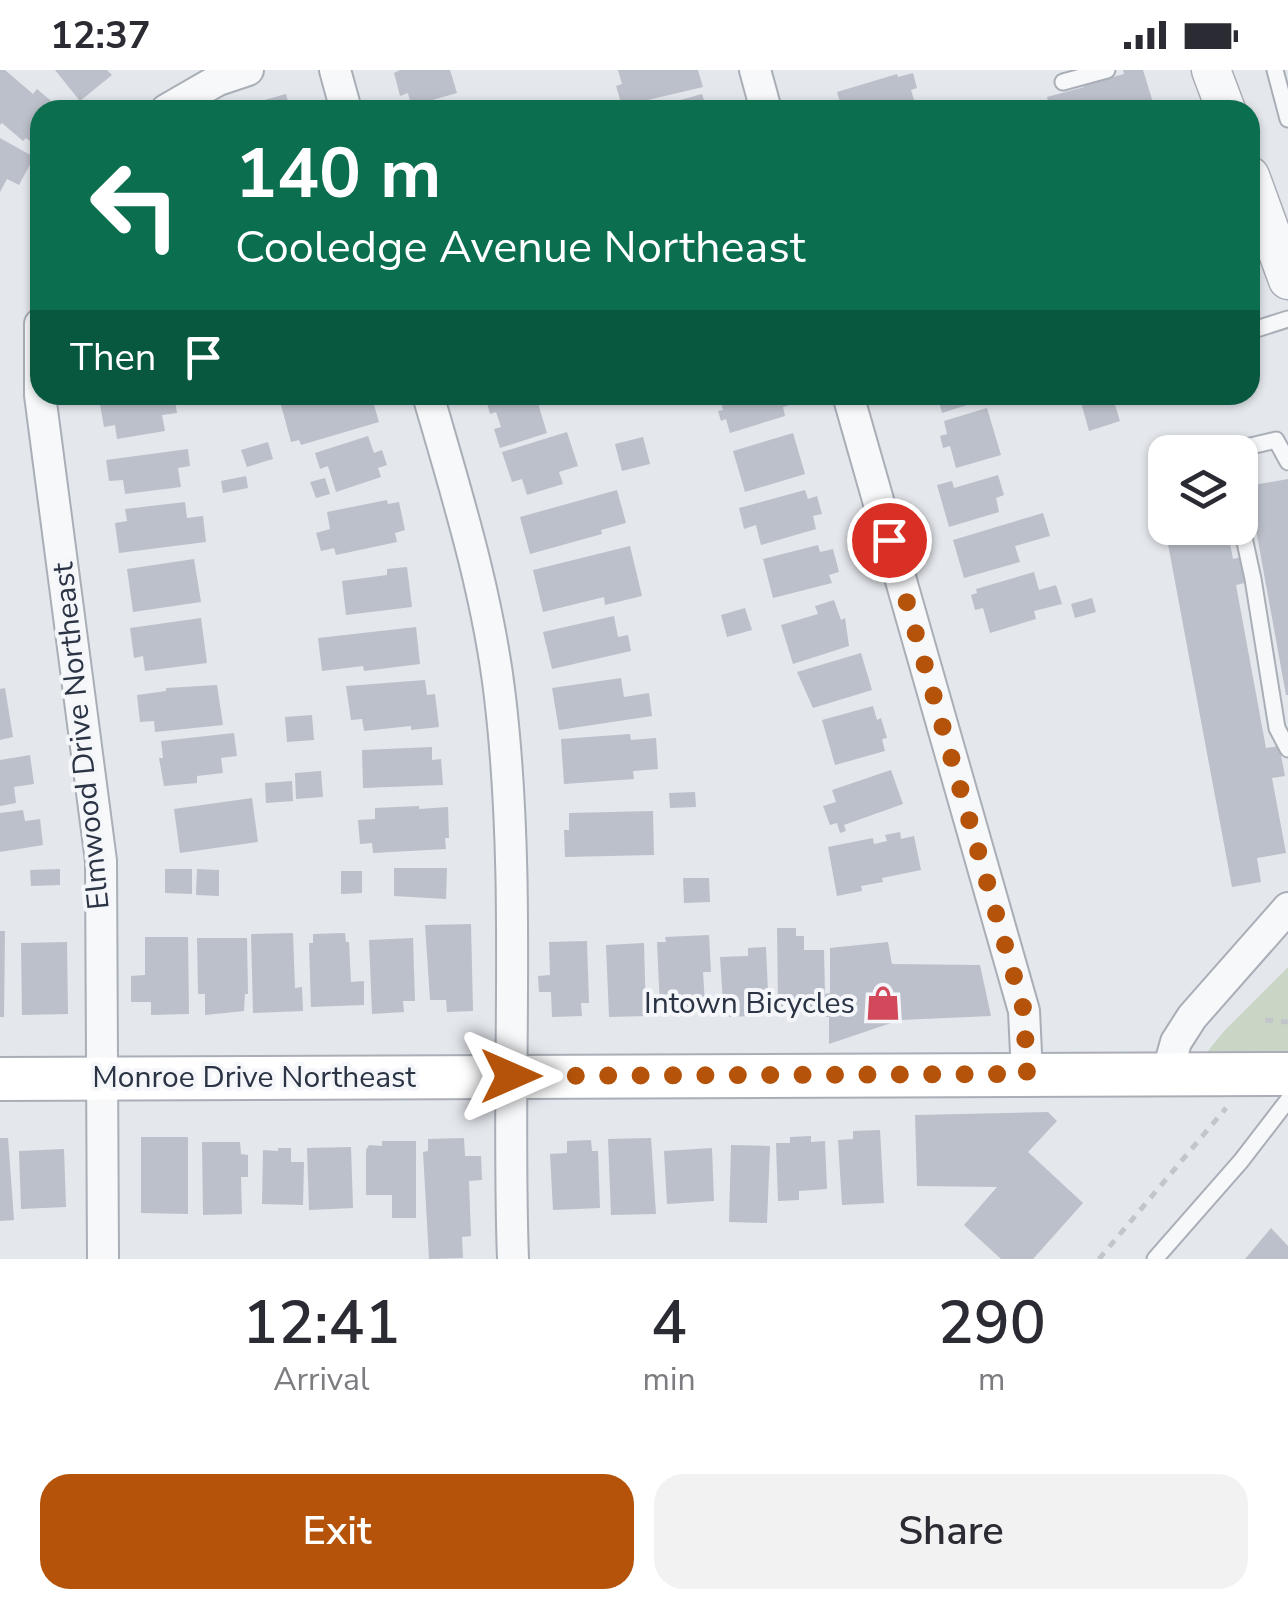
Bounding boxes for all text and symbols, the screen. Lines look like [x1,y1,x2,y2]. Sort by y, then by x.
text: 12:37 [50,10,151,61]
text: 140 m [235,126,441,222]
icon: left [70,140,200,270]
text: Cooledge Avenue Northeast [235,217,806,278]
icon: arrive [176,330,231,385]
text: Then [70,332,156,383]
map controls [1148,435,1258,545]
button: layers [1148,435,1258,545]
pin [847,498,932,583]
icon: arrive [862,513,917,568]
street label: Elmwood Drive Northeast [42,560,120,912]
place label: Intown Bicycles [644,983,855,1024]
shop icon: Intown Bicycles [864,984,902,1022]
position arrow [459,1024,563,1128]
street label: Monroe Drive Northeast [92,1057,416,1098]
text: 12:41 [242,1282,400,1364]
text: 4 [651,1282,687,1364]
text: 290 [938,1282,1046,1364]
text: Arrival [273,1358,369,1401]
text: min [643,1358,696,1401]
text: m [978,1358,1006,1401]
button: Exit [40,1474,634,1589]
button: Share [654,1474,1248,1589]

